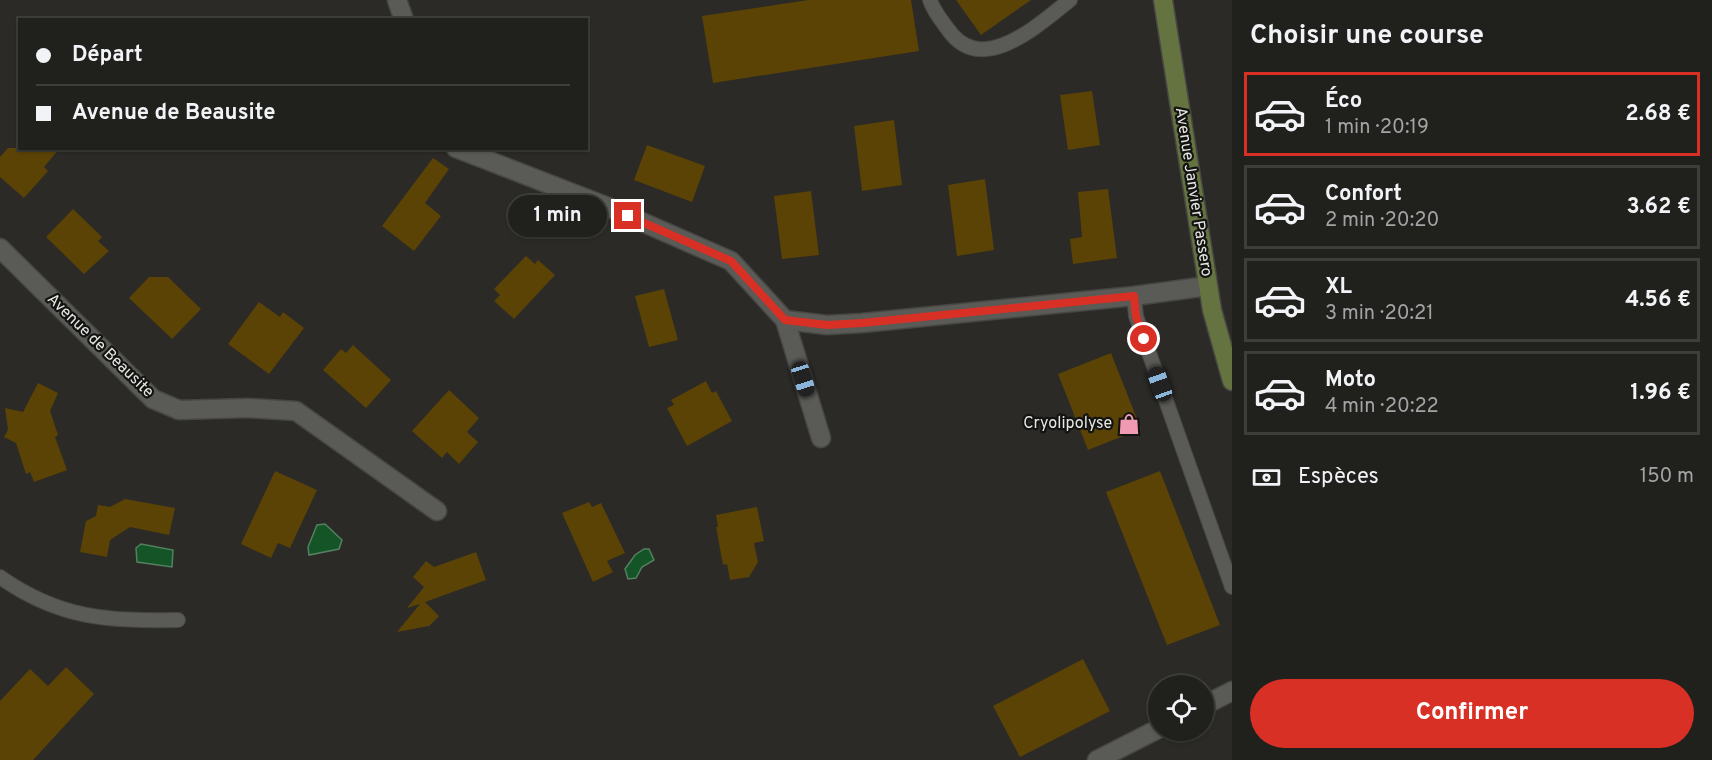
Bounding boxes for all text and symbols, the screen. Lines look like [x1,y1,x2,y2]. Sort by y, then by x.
text: Choisir une course [1250,19,1484,53]
text: Départ [72,42,143,69]
icon: car [1253,87,1307,141]
text: Éco [1325,88,1362,115]
text: Avenue de Beausite [72,100,275,127]
text: 2.68 € [1625,101,1691,128]
street label: Avenue Janvier Passero [1170,106,1216,278]
text: 1 min · 20:19 [1325,115,1429,141]
icon: car [1253,180,1307,234]
text: Confort [1325,181,1402,208]
text: 3.62 € [1627,194,1691,221]
callout: 1 min [508,195,607,237]
route end [614,202,641,229]
text: 1 min [533,203,582,229]
text: 2 min · 20:20 [1325,208,1439,234]
icon: car [1253,273,1307,327]
text: XL [1325,274,1352,301]
text: 4.56 € [1625,287,1691,314]
street label: Avenue de Beausite [42,290,158,402]
text: 3 min · 20:21 [1325,301,1434,327]
route start [1130,325,1157,352]
car [789,359,817,399]
car [1145,364,1175,404]
icon: car [1253,366,1307,420]
text: Moto [1325,367,1376,394]
text: 1.96 € [1630,380,1691,407]
text: 4 min · 20:22 [1325,394,1439,420]
shop icon: Cryolipolyse [1117,412,1141,436]
place label: Cryolipolyse [1023,414,1112,434]
icon: cash [1250,461,1283,494]
text: Espèces [1298,464,1379,491]
text: 150 m [1640,464,1694,490]
map controls [1148,675,1214,741]
button: locate [1148,675,1214,741]
button: Confirmer [1250,679,1694,748]

